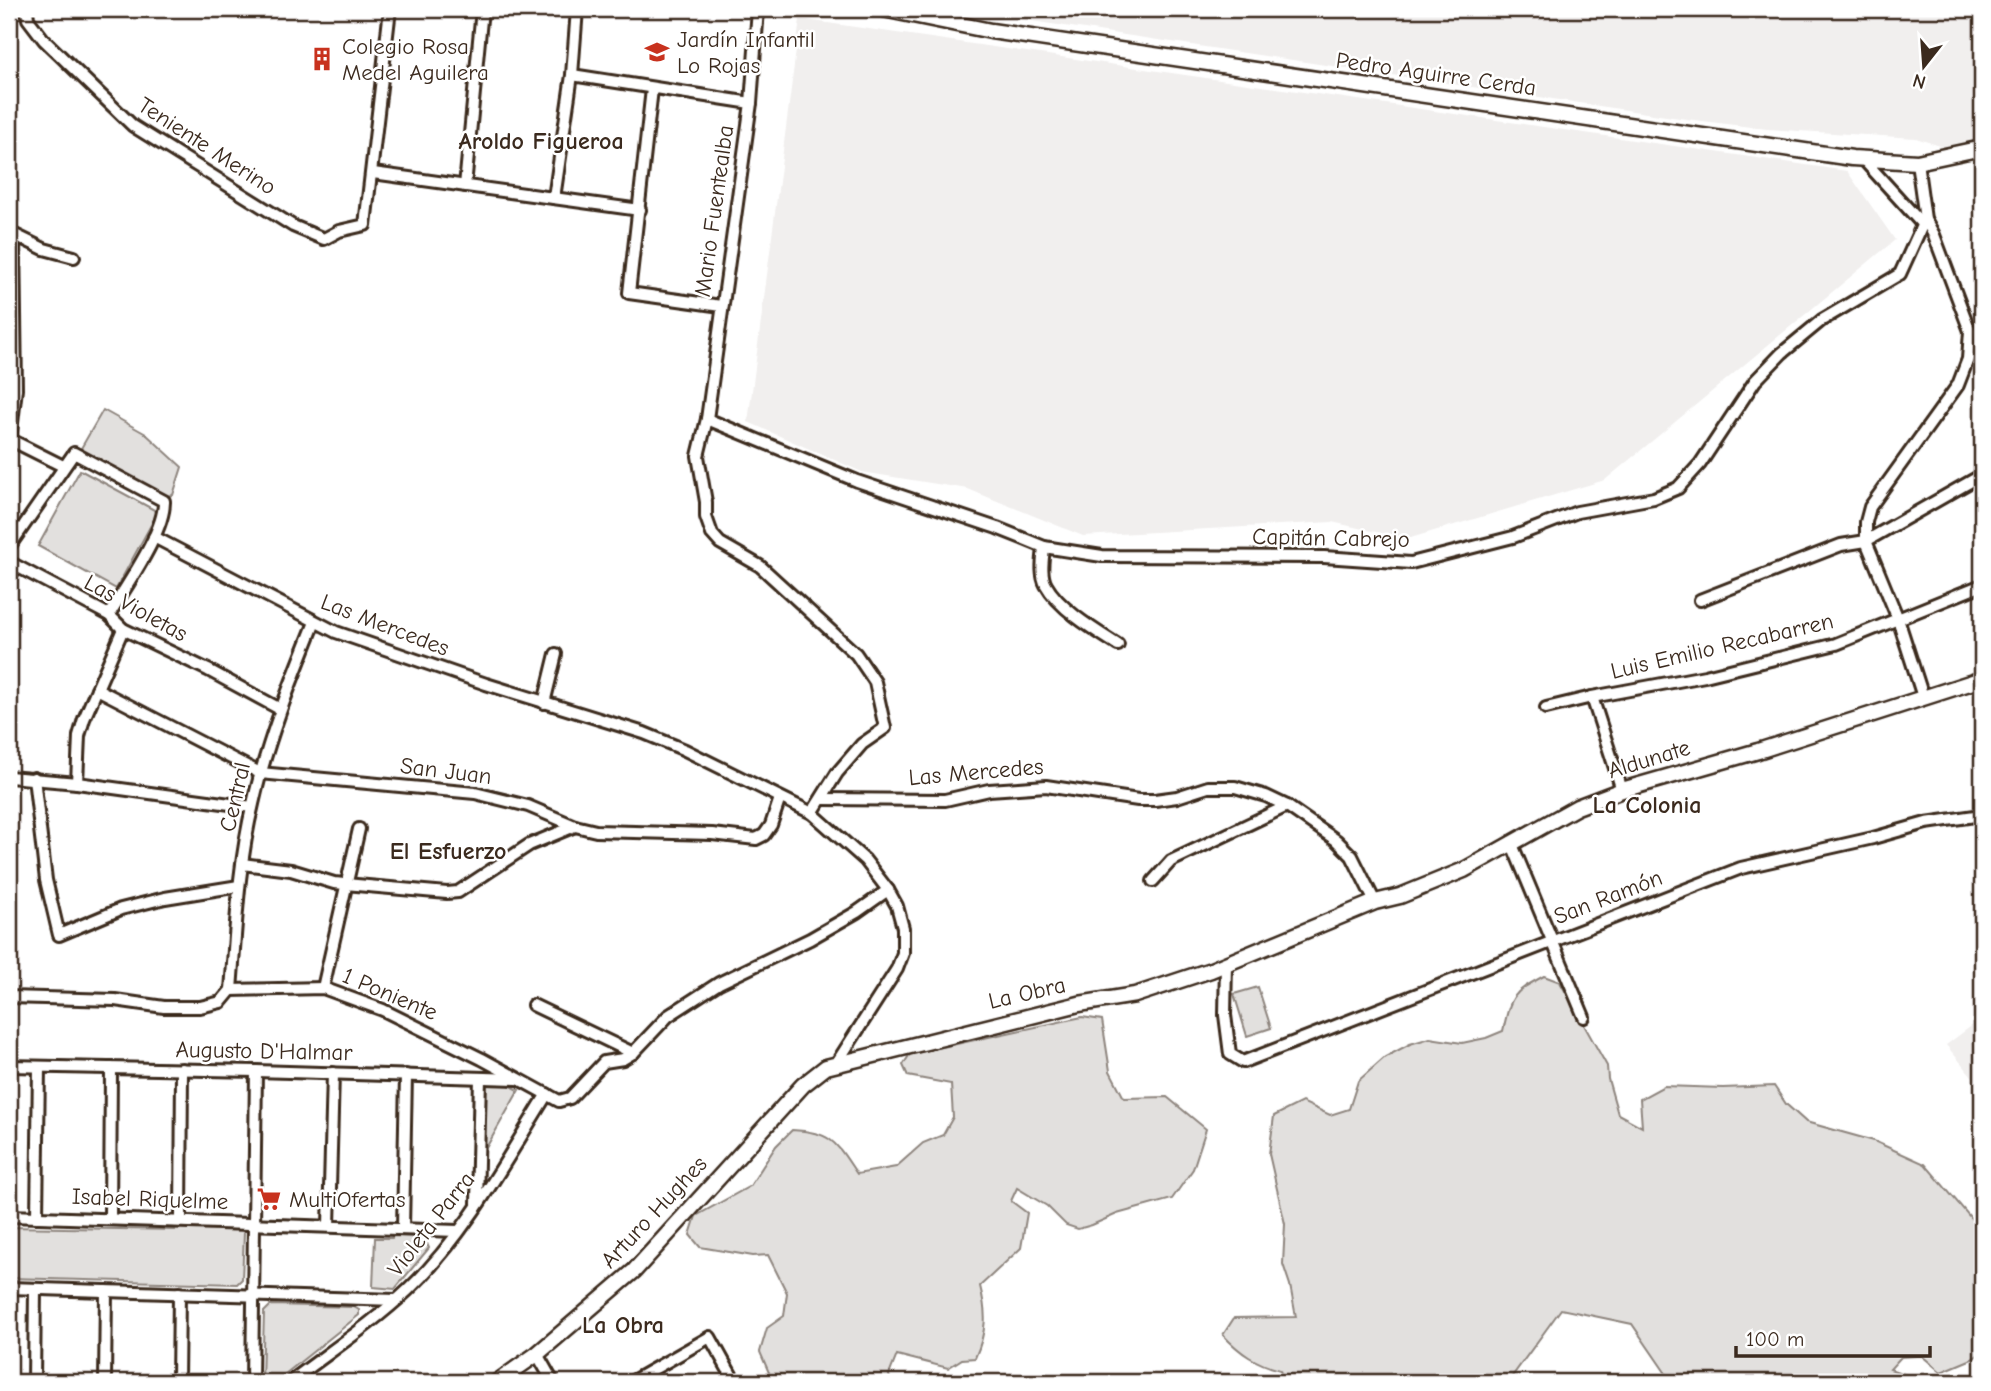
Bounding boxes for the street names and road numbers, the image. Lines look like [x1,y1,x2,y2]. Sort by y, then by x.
street label: Pedro Aguirre Cerda [1334,47,1538,101]
street label: Teniente Merino [133,91,281,201]
street label: Mario Fuentealba [689,123,739,299]
street label: Capitán Cabrejo [1252,523,1410,553]
street label: Las Violetas [80,569,192,647]
street label: Las Mercedes [317,588,453,662]
street label: Luis Emilio Recabarren [1608,607,1836,685]
street label: Aldunate [1605,734,1693,784]
street label: San Juan [399,752,493,790]
street label: Las Mercedes [907,753,1045,791]
street label: Central [214,760,256,834]
street label: San Ramón [1550,864,1666,930]
street label: 1 Poniente [338,962,442,1026]
street label: La Obra [986,971,1068,1015]
street label: Augusto D'Halmar [175,1036,354,1066]
street label: Arturo Hughes [595,1150,713,1274]
street label: Violeta Parra [382,1166,480,1282]
street label: Isabel Riquelme [71,1183,229,1215]

